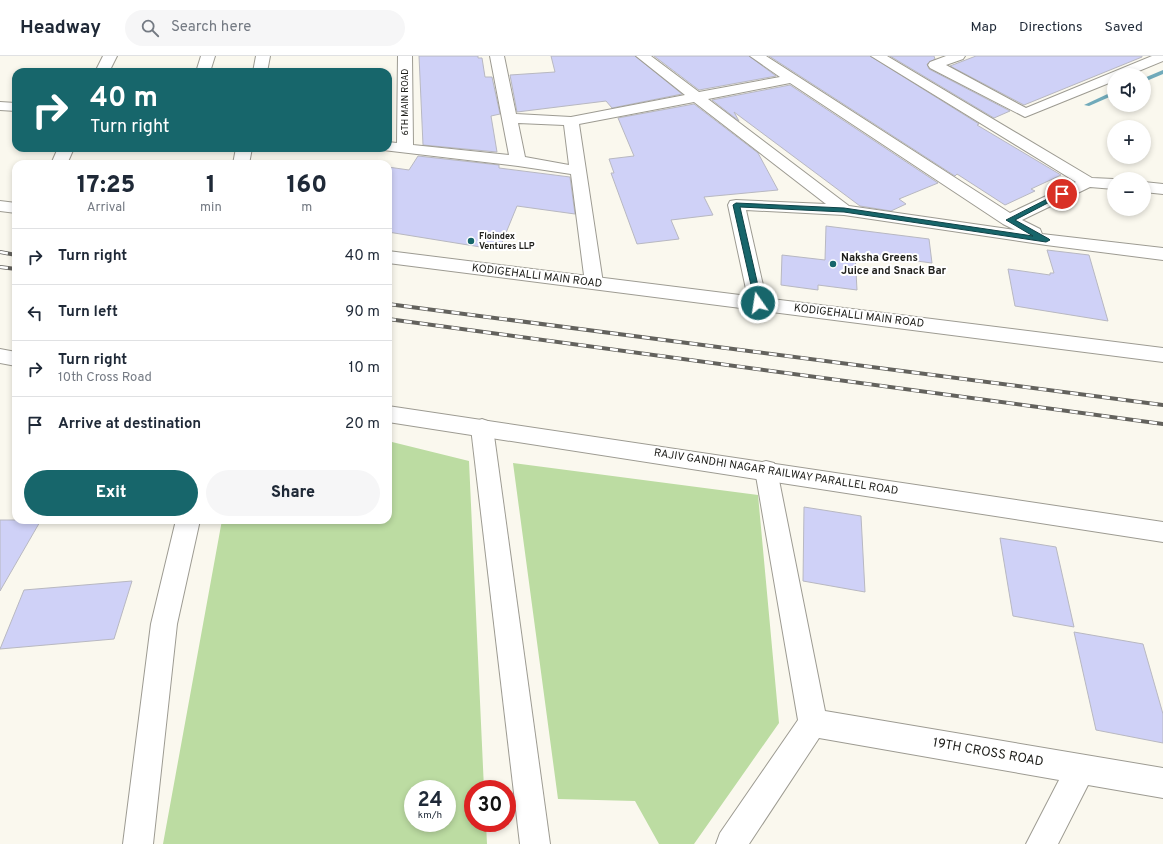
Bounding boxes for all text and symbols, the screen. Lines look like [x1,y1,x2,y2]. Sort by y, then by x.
search box [125,10,405,46]
text: Headway [20,16,101,40]
icon: search [139,17,161,39]
text: Search here [171,18,251,37]
text: Map [971,19,997,36]
text: Directions [1019,19,1083,36]
text: Saved [1105,19,1143,36]
map controls [1107,68,1151,216]
button: sound [1107,68,1151,112]
street label: 6TH MAIN ROAD [400,69,411,135]
text: 40 m [90,81,158,117]
icon: right [24,84,76,136]
text: Turn right [90,116,170,139]
button: + [1107,120,1151,164]
text: 17:25 [77,171,135,201]
text: 1 [206,171,216,201]
text: 160 [287,171,327,201]
button: − [1107,172,1151,216]
pin [1045,177,1079,211]
icon: arrive [1051,183,1073,205]
text: Arrival [87,200,125,216]
text: min [200,200,222,216]
text: m [301,200,312,216]
place label: Floindex Ventures LLP [479,231,535,252]
marker: Floindex Ventures LLP [466,236,476,246]
icon: right [24,246,46,268]
text: Turn right [58,247,127,266]
text: 40 m [345,247,380,266]
place label: Naksha Greens Juice and Snack Bar [841,251,947,278]
marker: Naksha Greens Juice and Snack Bar [828,259,838,269]
street label: KODIGEHALLI MAIN ROAD [471,261,603,291]
position arrow [737,282,779,324]
street label: KODIGEHALLI MAIN ROAD [793,301,925,331]
icon: left [24,302,46,324]
text: Turn left [58,303,118,322]
text: 90 m [345,303,380,322]
text: Turn right [58,351,127,370]
icon: right [24,358,46,380]
text: 10 m [349,359,380,378]
text: 10th Cross Road [58,370,152,386]
icon: arrive [24,414,46,436]
text: Arrive at destination [58,415,201,434]
text: 20 m [345,415,380,434]
street label: RAJIV GANDHI NAGAR RAILWAY PARALLEL ROAD [653,446,899,498]
button: Exit [24,470,198,516]
button: Share [206,470,380,516]
street label: 19TH CROSS ROAD [931,735,1045,771]
speed limit sign: 30 [464,780,516,832]
text: 24 [417,788,443,814]
text: km/h [418,809,442,822]

